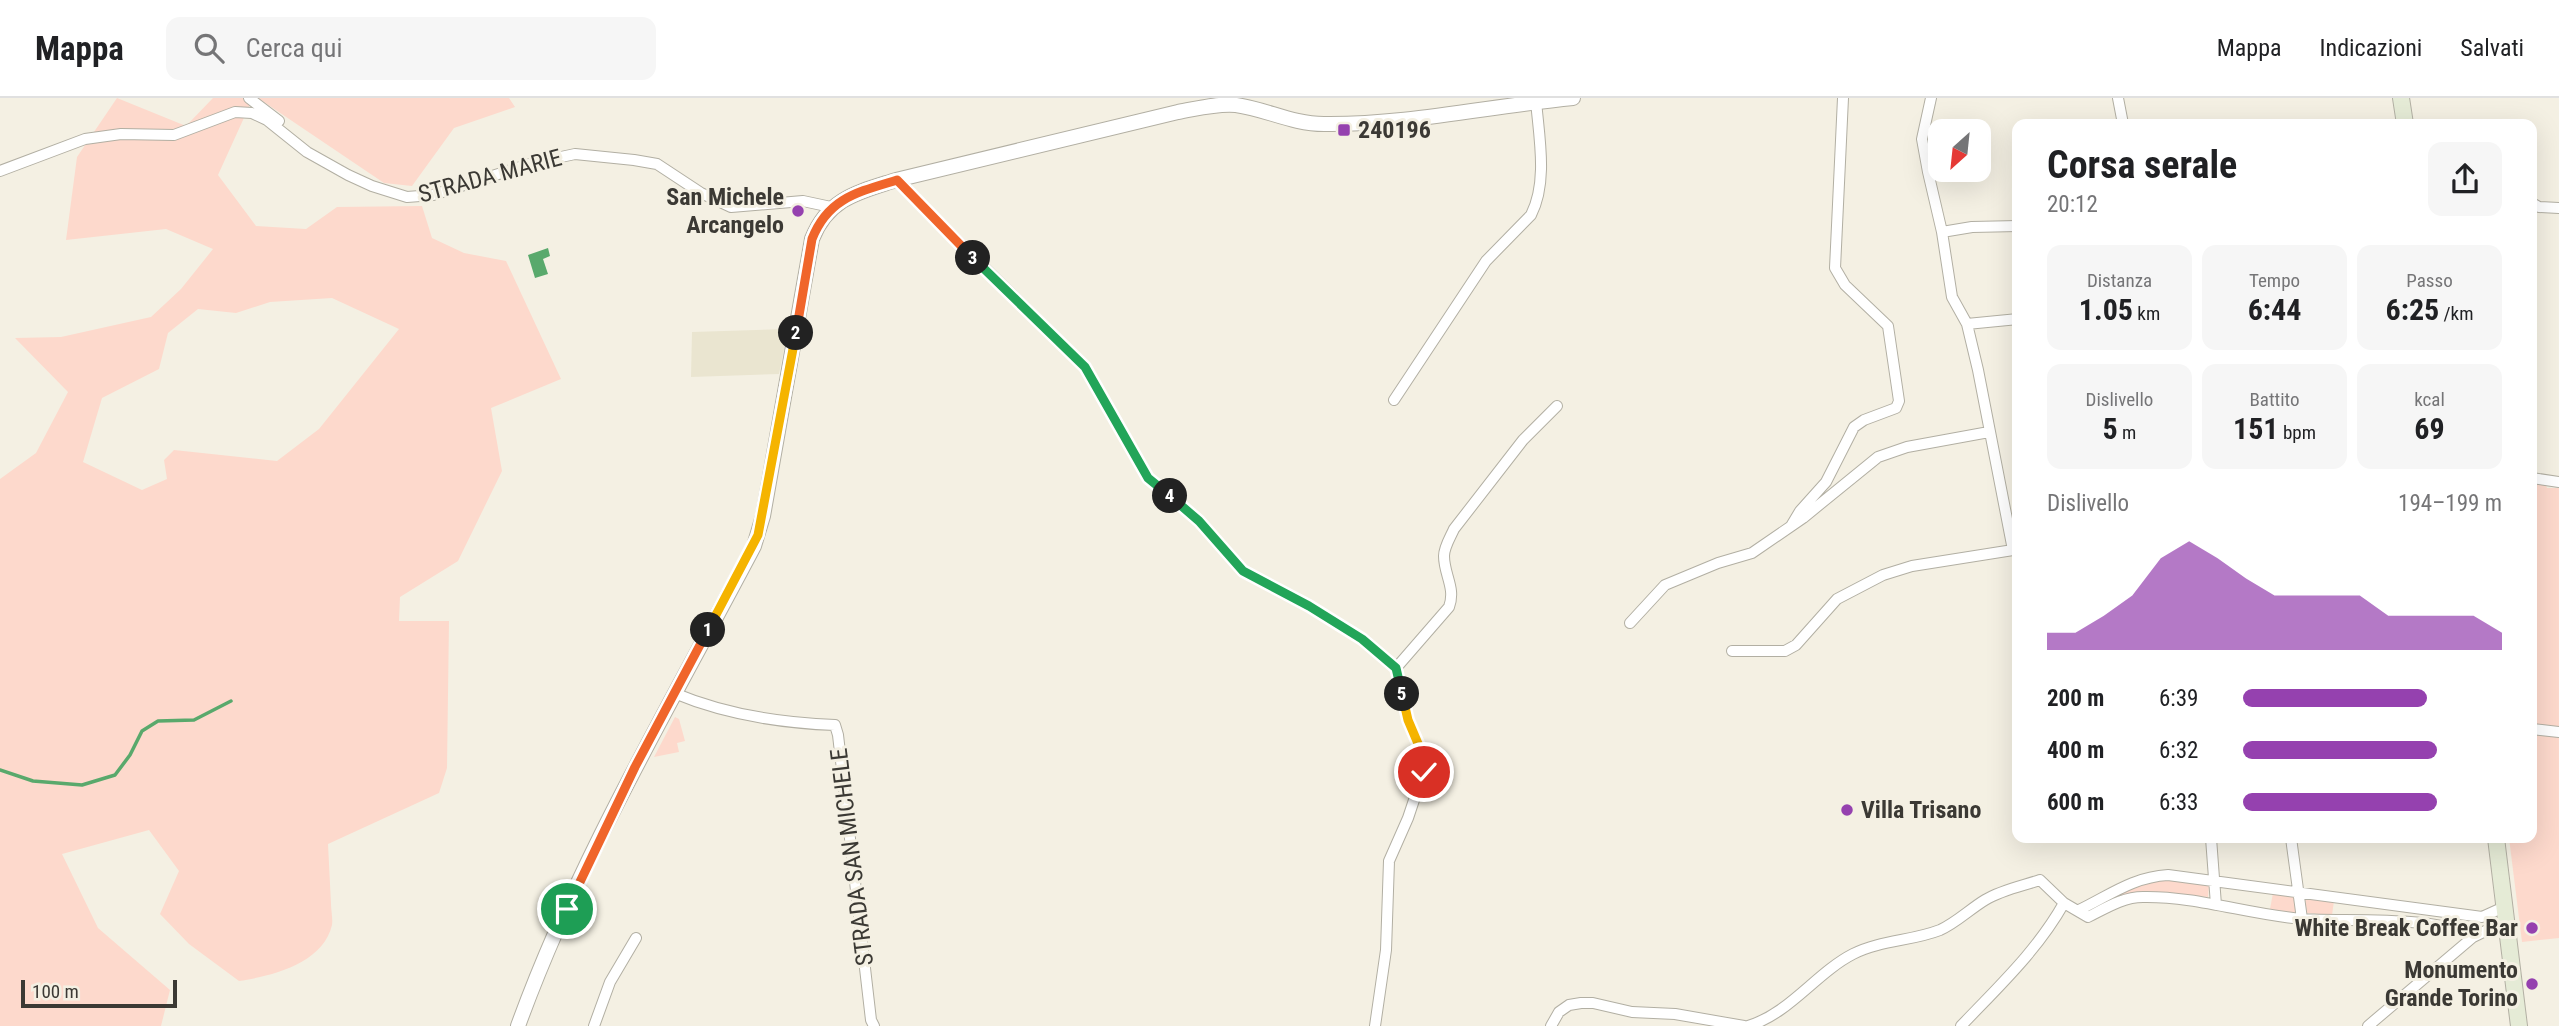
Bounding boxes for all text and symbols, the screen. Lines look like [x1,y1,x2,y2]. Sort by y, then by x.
search box [166,17,656,80]
text: Mappa [35,29,124,68]
icon: search [190,29,228,67]
text: Cerca qui [246,33,342,63]
text: Mappa [2217,34,2282,62]
text: Indicazioni [2320,34,2422,62]
text: Salvati [2460,34,2524,62]
place label: 240196 [1358,116,1431,144]
north arrow [1928,119,1992,182]
map controls [1928,119,1991,182]
marker: 240196 [1336,122,1352,138]
button: share [2428,142,2502,216]
street label: STRADA MARIE [415,143,565,209]
text: Corsa serale [2047,143,2237,187]
place label: San Michele Arcangelo [666,183,784,239]
text: 20:12 [2047,191,2098,218]
marker: San Michele Arcangelo [790,203,806,219]
pin: 3 [956,240,990,276]
text: 3 [968,246,977,269]
text: Distanza [2087,269,2152,292]
text: Tempo [2249,269,2300,292]
text: Passo [2406,269,2453,292]
text: 1.05 [2079,292,2133,327]
text: 6:44 [2248,292,2301,327]
text: 6:25 [2386,292,2439,327]
text: km [2133,302,2160,325]
text: /km [2439,302,2473,325]
pin: 2 [778,316,814,350]
text: 2 [791,321,800,344]
text: Dislivello [2086,388,2153,411]
text: Battito [2249,388,2300,411]
text: kcal [2414,388,2445,411]
text: 5 [2103,411,2118,446]
text: 151 [2233,411,2279,446]
text: 69 [2414,411,2445,446]
text: m [2118,421,2136,444]
text: bpm [2279,421,2316,444]
pin: 4 [1152,478,1188,514]
text: 4 [1165,484,1174,507]
text: Dislivello [2047,490,2129,517]
text: 194–199 m [2398,490,2502,517]
pin: 1 [690,612,726,648]
text: 1 [703,618,712,641]
pin: 5 [1384,676,1420,712]
text: 5 [1397,682,1406,705]
text: 200 m [2047,685,2104,712]
text: 6:39 [2159,685,2198,712]
text: 400 m [2047,737,2104,764]
text: 6:32 [2159,737,2198,764]
pin [1394,742,1454,802]
street label: STRADA SAN MICHELE [825,747,879,967]
icon: check [1405,753,1443,791]
text: 600 m [2047,789,2104,816]
text: 6:33 [2159,789,2198,816]
place label: Villa Trisano [1861,796,1981,824]
marker: Villa Trisano [1839,802,1855,818]
pin [537,879,597,939]
icon: arrive [548,890,586,928]
place label: White Break Coffee Bar [2295,914,2518,942]
marker: White Break Coffee Bar [2524,920,2540,936]
place label: Monumento Grande Torino [2385,956,2518,1012]
marker: Monumento Grande Torino [2524,976,2540,992]
scale bar [21,977,177,1009]
text: 100 m [32,980,79,1003]

